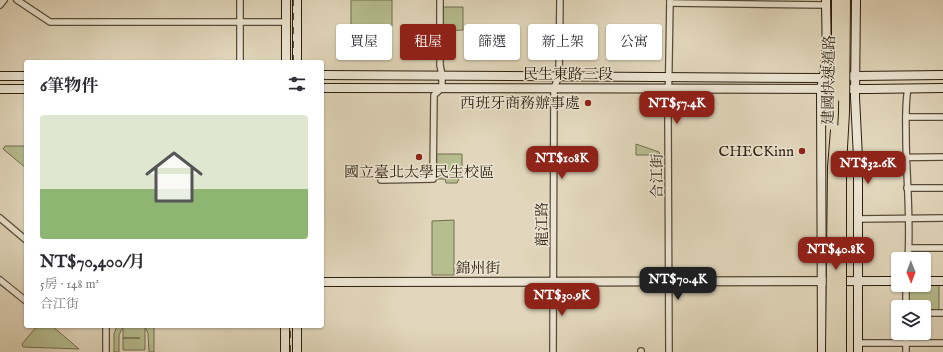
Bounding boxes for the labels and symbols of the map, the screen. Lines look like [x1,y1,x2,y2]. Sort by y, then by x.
street label: 建國快速道路 [819,35,839,125]
street label: 民生東路三段 [523,65,613,84]
pin: NT$57.4K [636,91,718,125]
place label: 西班牙商務辦事處 [460,94,580,113]
marker: 西班牙商務辦事處 [583,98,593,108]
place label: CHECKinn [718,142,794,161]
pin: NT$108K [525,146,599,180]
marker: CHECKinn [797,146,807,156]
pin: NT$32.6K [827,151,909,185]
marker: 國立臺北大學民生校區 [414,152,424,162]
street label: 合江街 [648,153,667,199]
place label: 國立臺北大學民生校區 [344,163,494,182]
street label: 龍江路 [533,201,552,247]
pin: NT$40.8K [795,237,877,271]
north arrow [891,252,931,292]
street label: 錦州街 [455,259,501,278]
pin: NT$70.4K [637,267,719,301]
pin: NT$30.9K [521,283,603,317]

